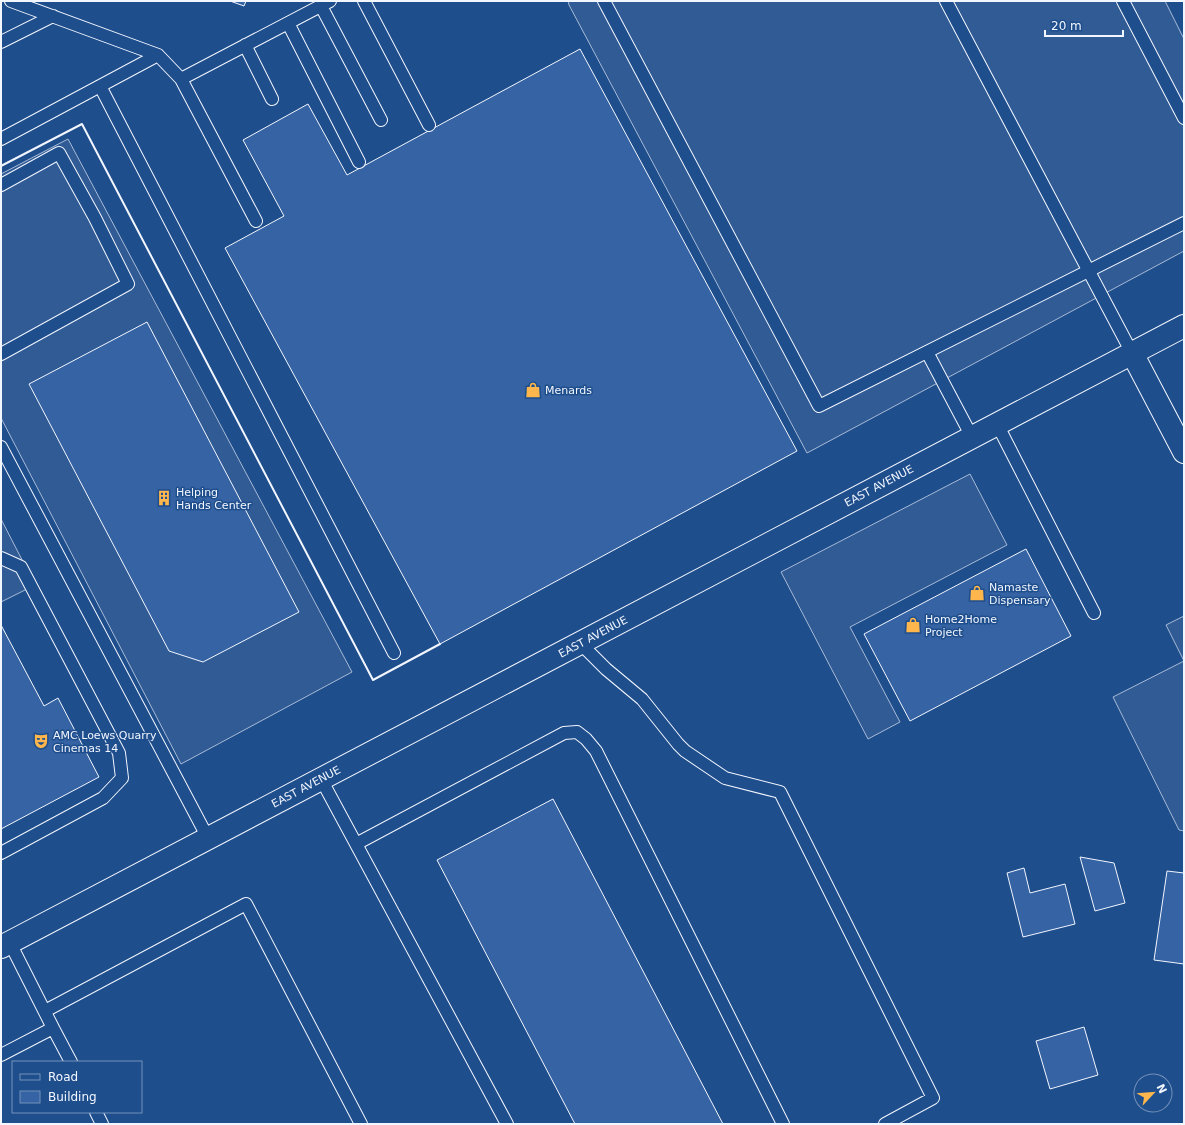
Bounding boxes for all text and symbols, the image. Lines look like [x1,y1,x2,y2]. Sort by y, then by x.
scale bar [1045,12,1123,38]
text: 20 m [1051,19,1082,33]
shop icon: Menards [524,381,542,399]
place label: Menards [545,384,592,397]
street label: EAST AVENUE [842,462,916,510]
place label: Helping Hands Center [176,486,252,512]
building icon: Helping Hands Center [155,489,173,507]
place label: Namaste Dispensary [989,581,1051,607]
shop icon: Namaste Dispensary [968,584,986,602]
street label: EAST AVENUE [556,613,630,661]
place label: Home2Home Project [925,613,997,639]
shop icon: Home2Home Project [904,616,922,634]
place label: AMC Loews Quarry Cinemas 14 [53,729,157,755]
theatre icon: AMC Loews Quarry Cinemas 14 [32,732,50,750]
street label: EAST AVENUE [269,763,343,811]
legend [12,1061,142,1113]
text: Road [48,1070,78,1084]
north arrow [1133,1073,1173,1113]
text: N [1154,1082,1169,1096]
text: Building [48,1090,97,1104]

